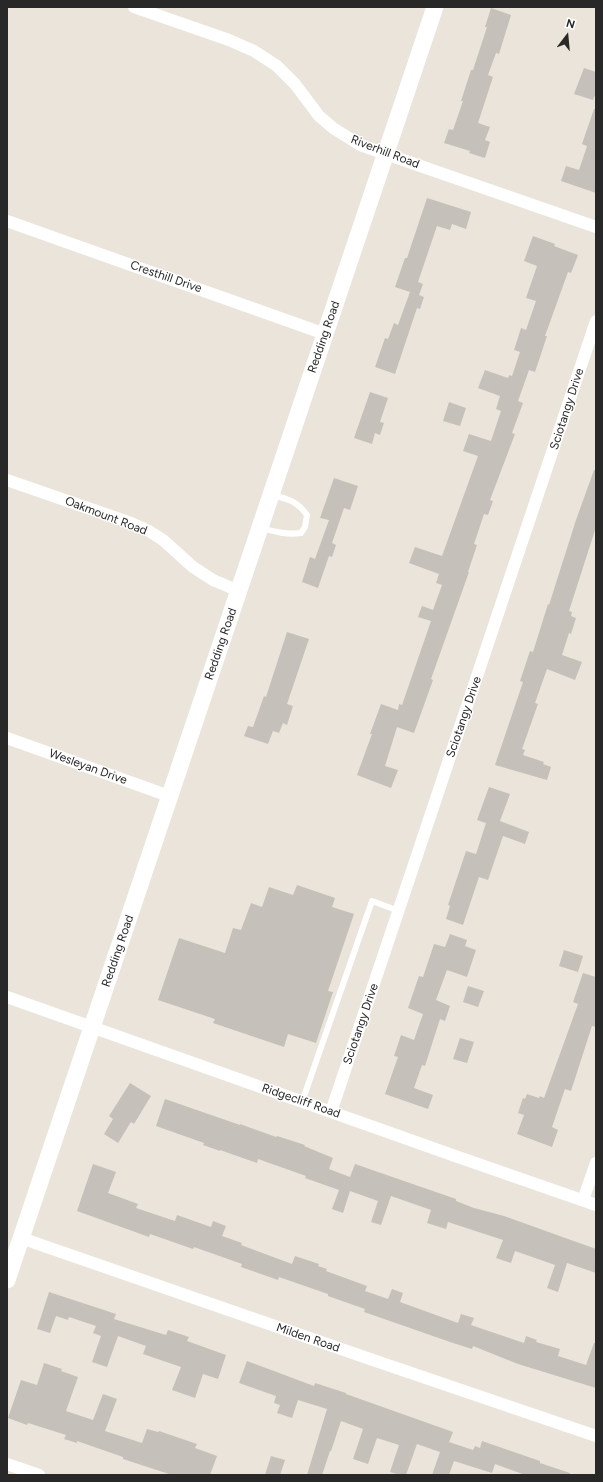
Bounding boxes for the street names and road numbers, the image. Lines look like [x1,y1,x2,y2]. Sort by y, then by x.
street label: Riverhill Road [349,132,421,172]
street label: Cresthill Drive [128,258,204,296]
street label: Redding Road [305,299,343,375]
street label: Sciotangy Drive [547,366,587,452]
street label: Oakmount Road [63,494,149,538]
street label: Redding Road [202,606,240,682]
street label: Sciotangy Drive [443,674,485,760]
street label: Wesleyan Drive [47,746,129,788]
street label: Redding Road [99,913,137,989]
street label: Sciotangy Drive [340,981,382,1067]
street label: Ridgecliff Road [260,1081,342,1121]
street label: Milden Road [274,1320,342,1356]

